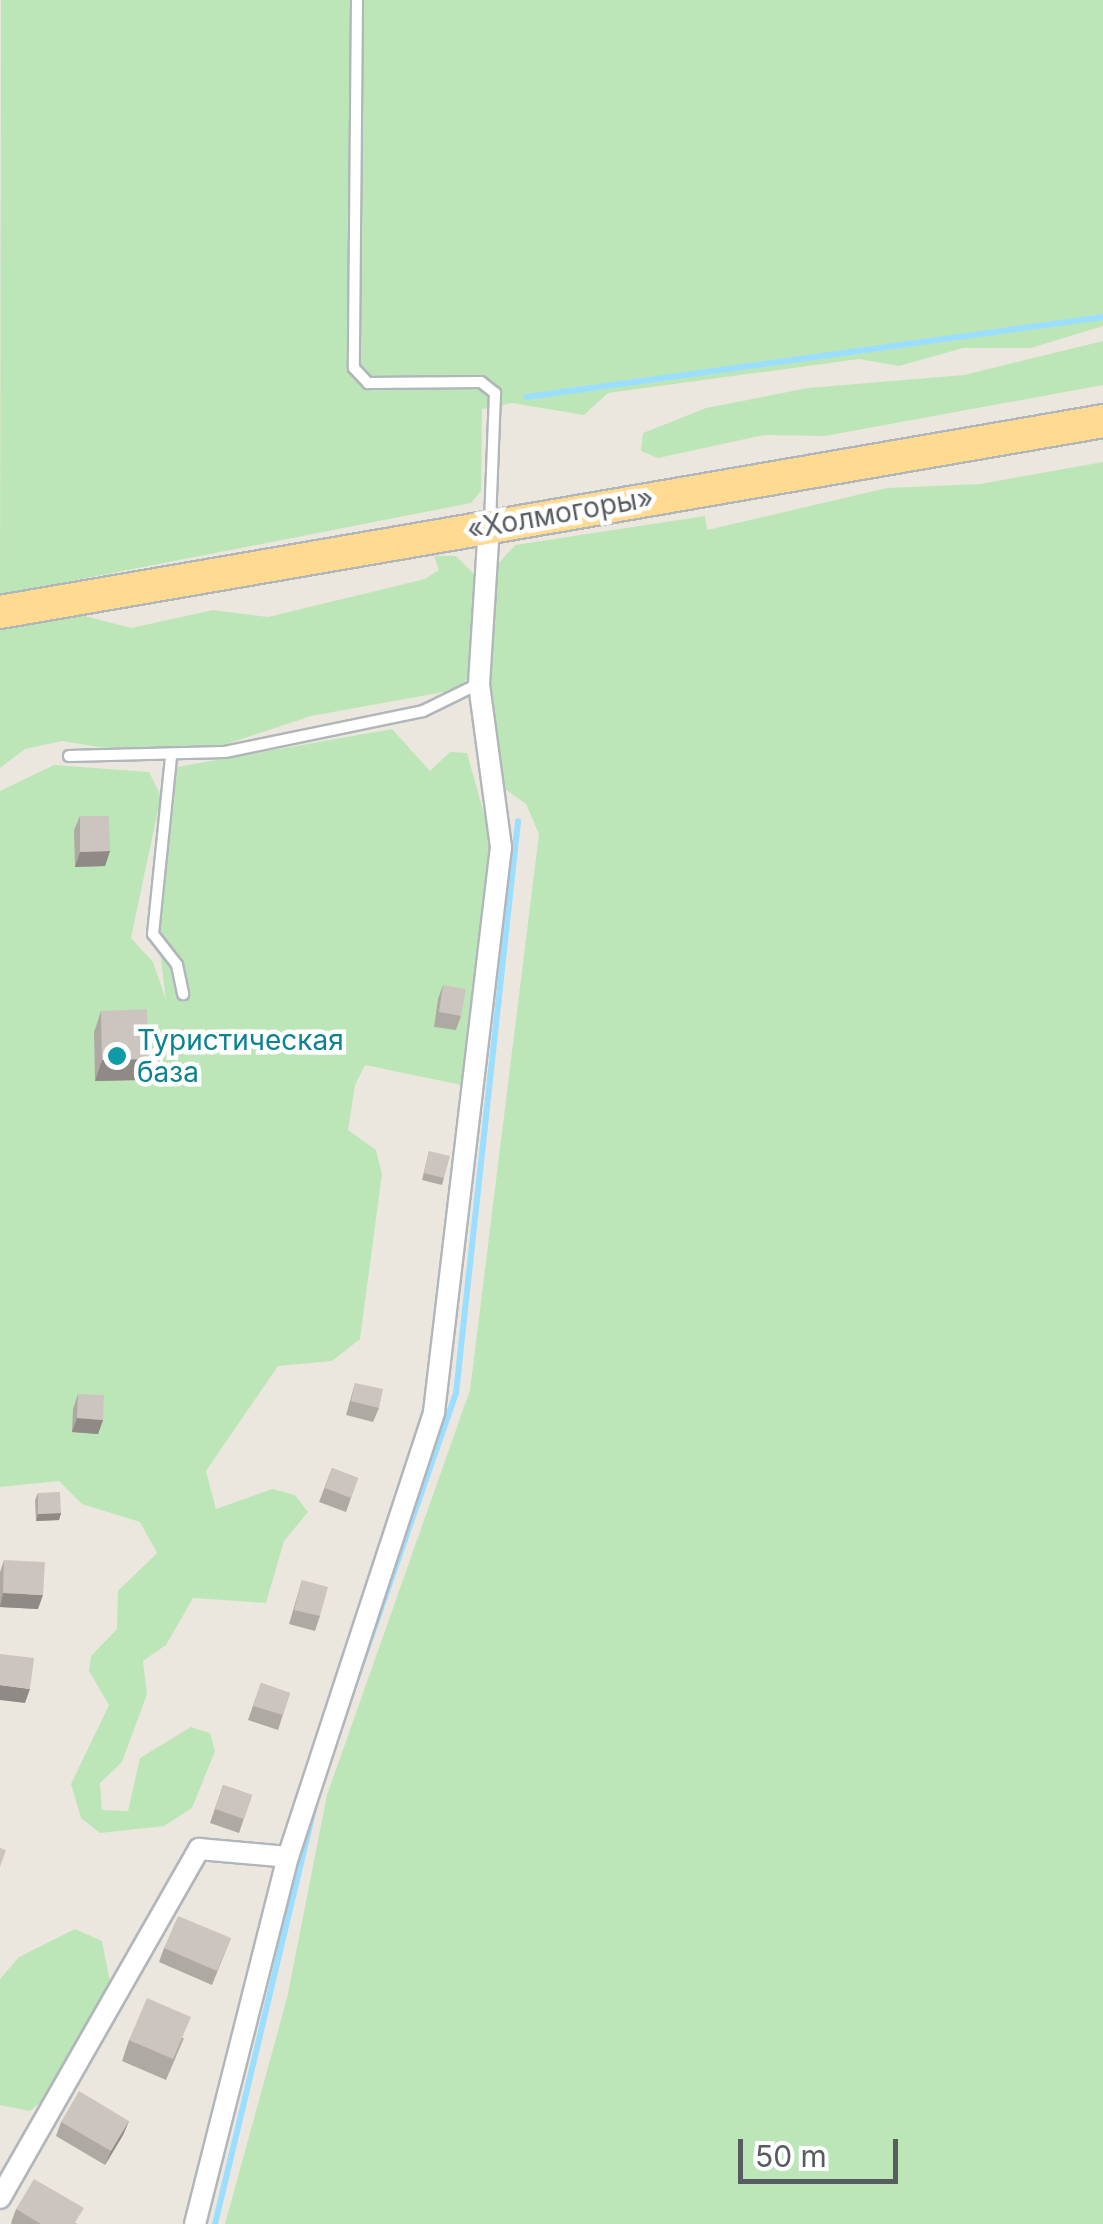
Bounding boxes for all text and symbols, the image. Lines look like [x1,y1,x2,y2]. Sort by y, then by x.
street label: «Холмогоры» [464,480,656,546]
place label: Туристическая база [137,1023,344,1089]
marker: Туристическая база [106,1045,128,1067]
scale bar [743,2119,903,2181]
text: 50 m [755,2138,827,2174]

